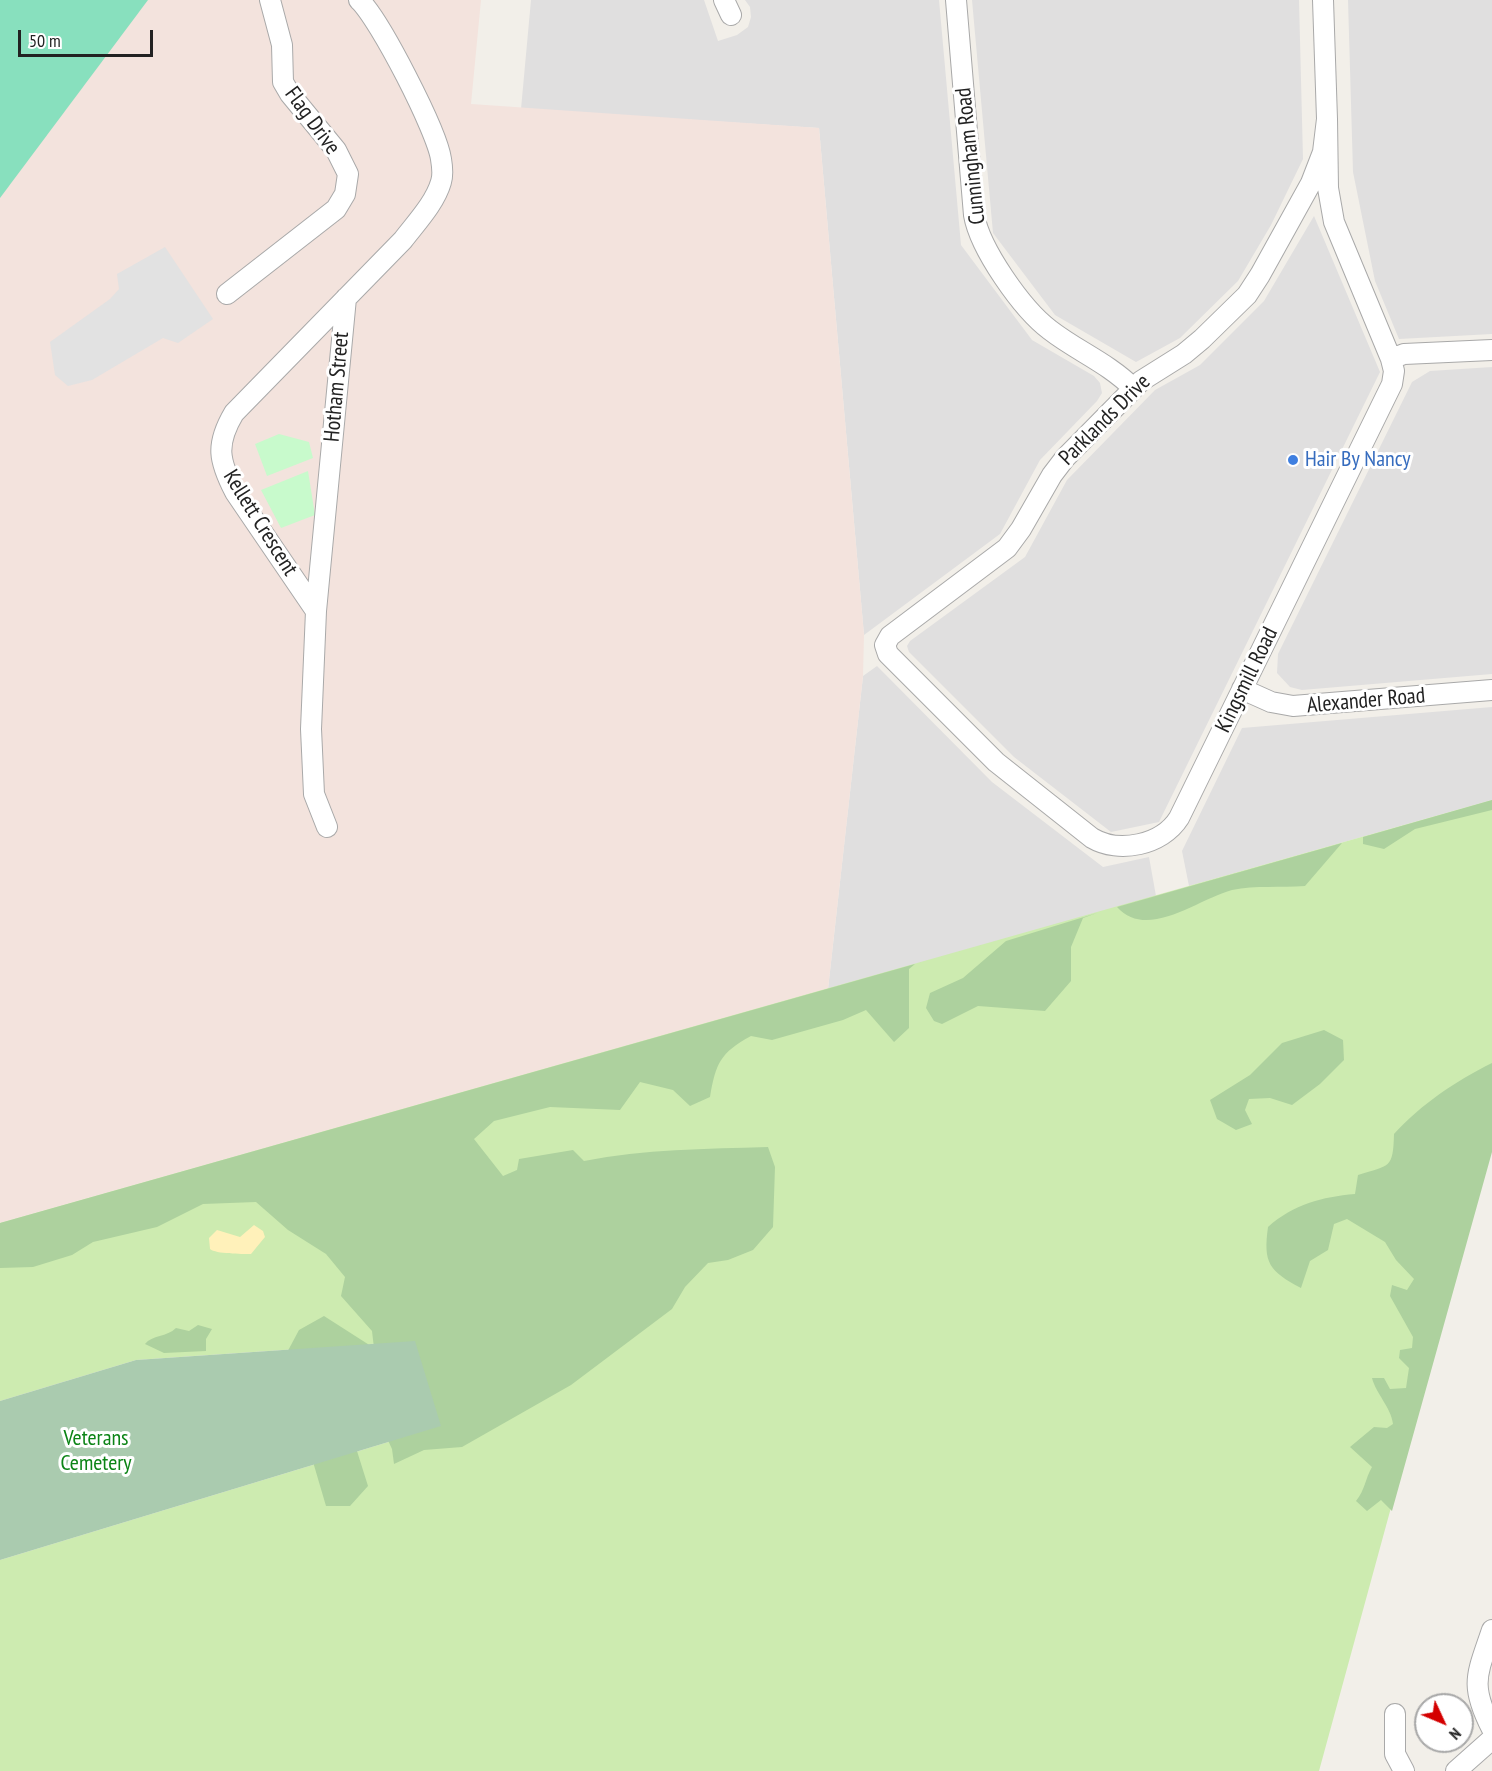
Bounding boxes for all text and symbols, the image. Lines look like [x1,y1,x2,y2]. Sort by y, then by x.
scale bar [21,18,156,56]
text: 50 m [29,29,61,52]
street label: Flag Drive [279,82,345,160]
street label: Cunningham Road [951,86,991,226]
street label: Hotham Street [319,331,355,443]
street label: Parklands Drive [1054,369,1156,471]
place label: Hair By Nancy [1305,447,1411,473]
marker: Hair By Nancy [1286,453,1300,467]
street label: Kellett Crescent [217,465,303,581]
street label: Kingsmill Road [1210,623,1284,737]
street label: Alexander Road [1306,683,1426,719]
park label: Veterans Cemetery [60,1426,132,1478]
north arrow [1414,1693,1474,1753]
text: N [1445,1724,1466,1744]

